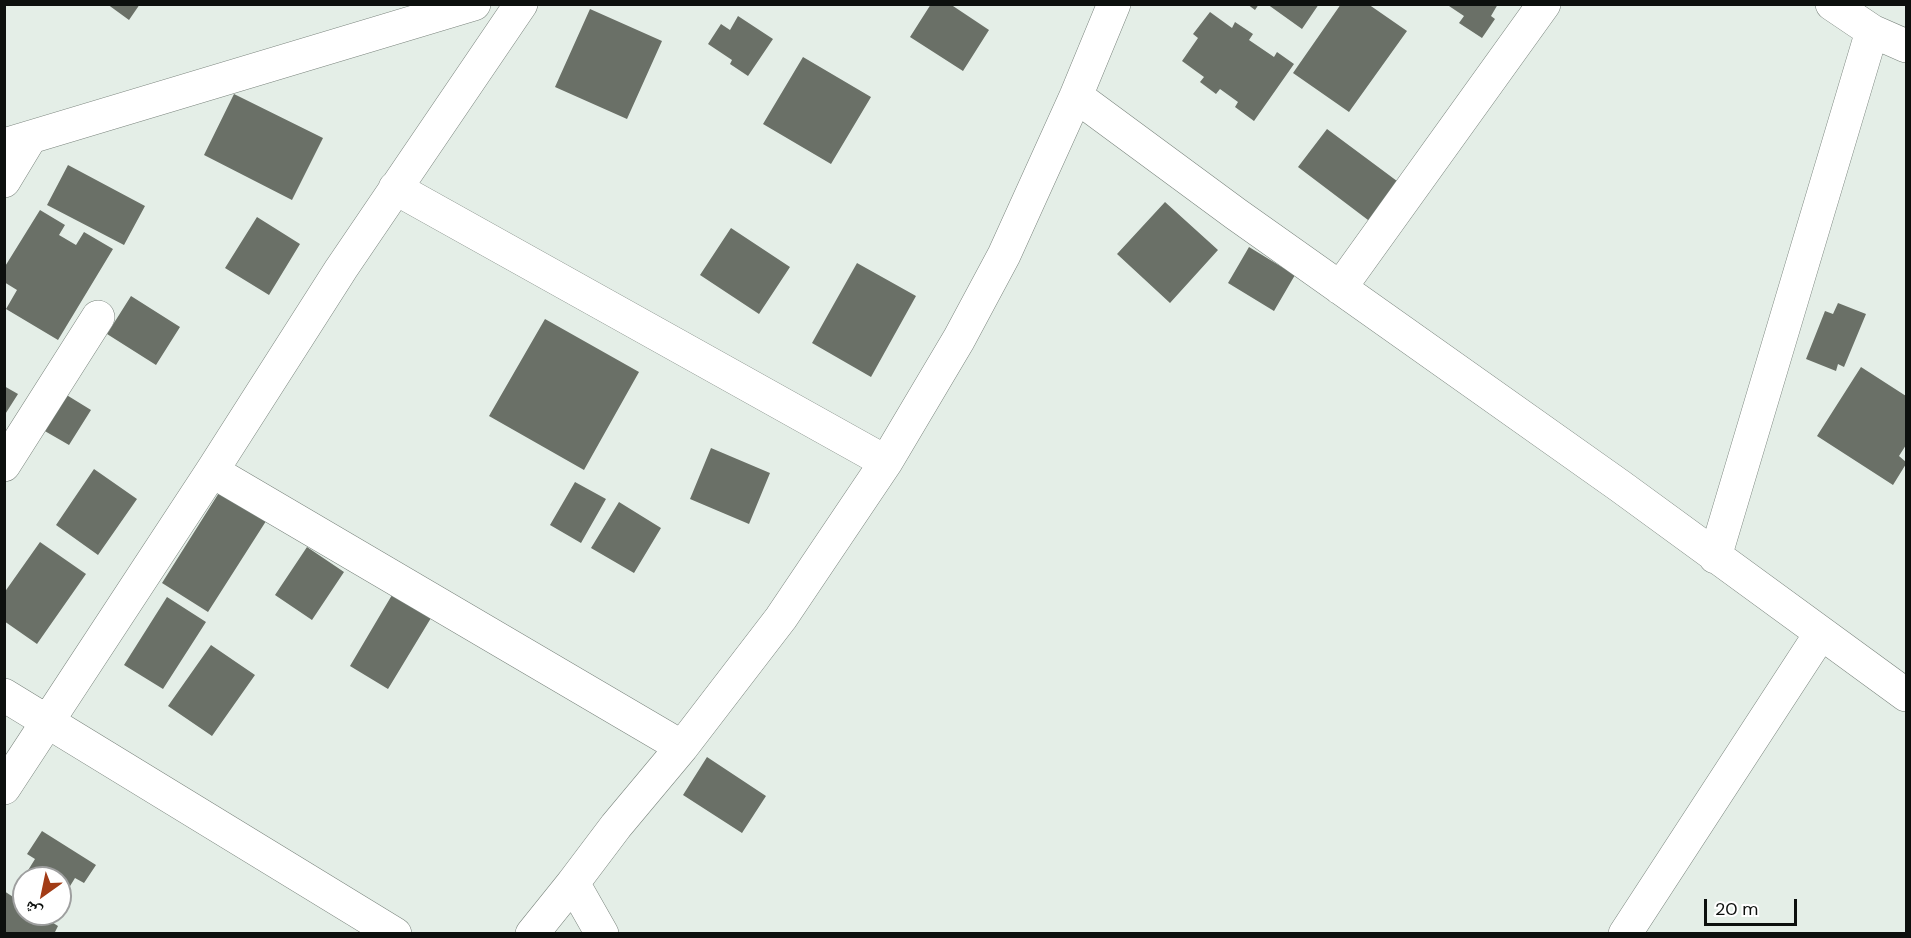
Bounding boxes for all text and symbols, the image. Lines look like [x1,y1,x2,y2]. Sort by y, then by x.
north arrow [12,866,72,926]
scale bar [1707,887,1800,925]
text: ش [20,896,46,923]
text: 20 m [1715,897,1758,921]

